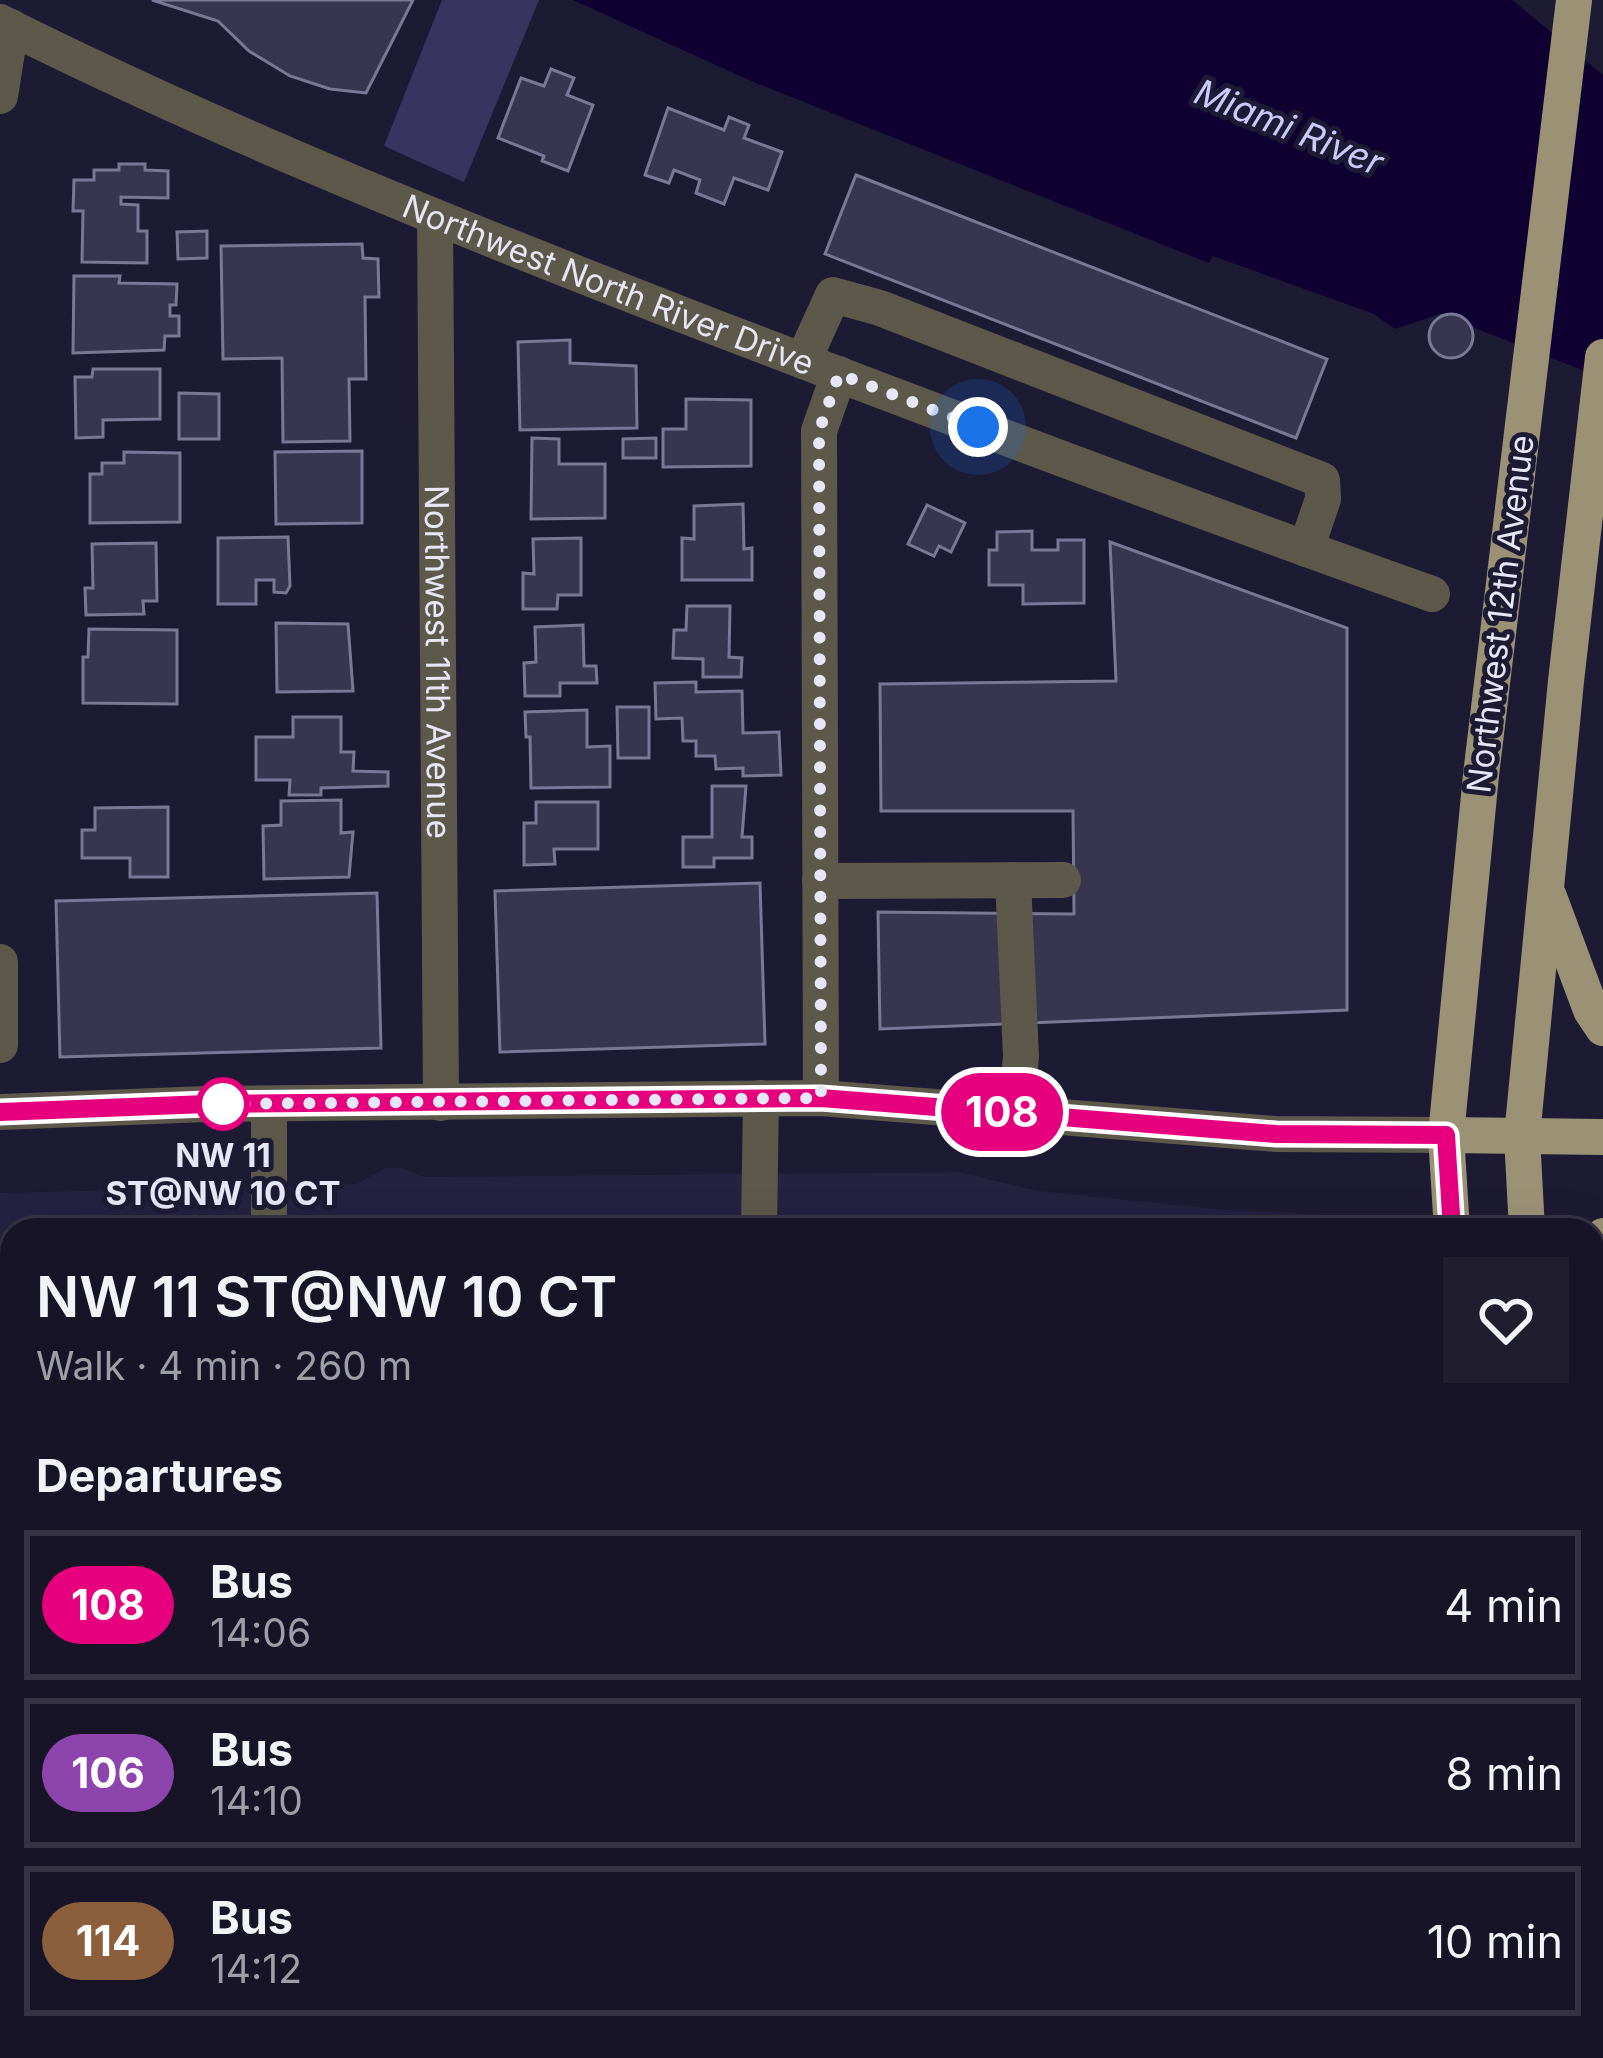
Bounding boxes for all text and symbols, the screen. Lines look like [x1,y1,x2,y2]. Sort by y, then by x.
water label: Miami River [1188,69,1391,185]
street label: Northwest North River Drive [397,186,820,383]
your location [948,397,1008,457]
street label: Northwest 12th Avenue [1458,433,1542,795]
street label: Northwest 11th Avenue [417,485,459,839]
line badge: 108 [933,1073,1071,1151]
marker: NW 11 ST@NW 10 CT [198,1079,248,1129]
text: 108 [965,1086,1039,1137]
place label: NW 11 ST@NW 10 CT [105,1135,341,1213]
button: heart [1443,1257,1569,1383]
text: NW 11 ST@NW 10 CT [36,1262,617,1331]
text: Walk · 4 min · 260 m [36,1342,412,1389]
text: Departures [36,1448,283,1503]
text: Bus [210,1554,293,1609]
text: 4 min [1444,1578,1563,1633]
text: 108 [71,1579,145,1630]
text: 14:06 [210,1609,311,1656]
text: Bus [210,1722,293,1777]
text: 8 min [1446,1746,1563,1801]
text: 106 [71,1747,145,1798]
text: 14:10 [210,1777,303,1824]
text: Bus [210,1890,293,1945]
text: 10 min [1427,1914,1563,1969]
text: 114 [76,1915,140,1966]
text: 14:12 [210,1945,302,1992]

